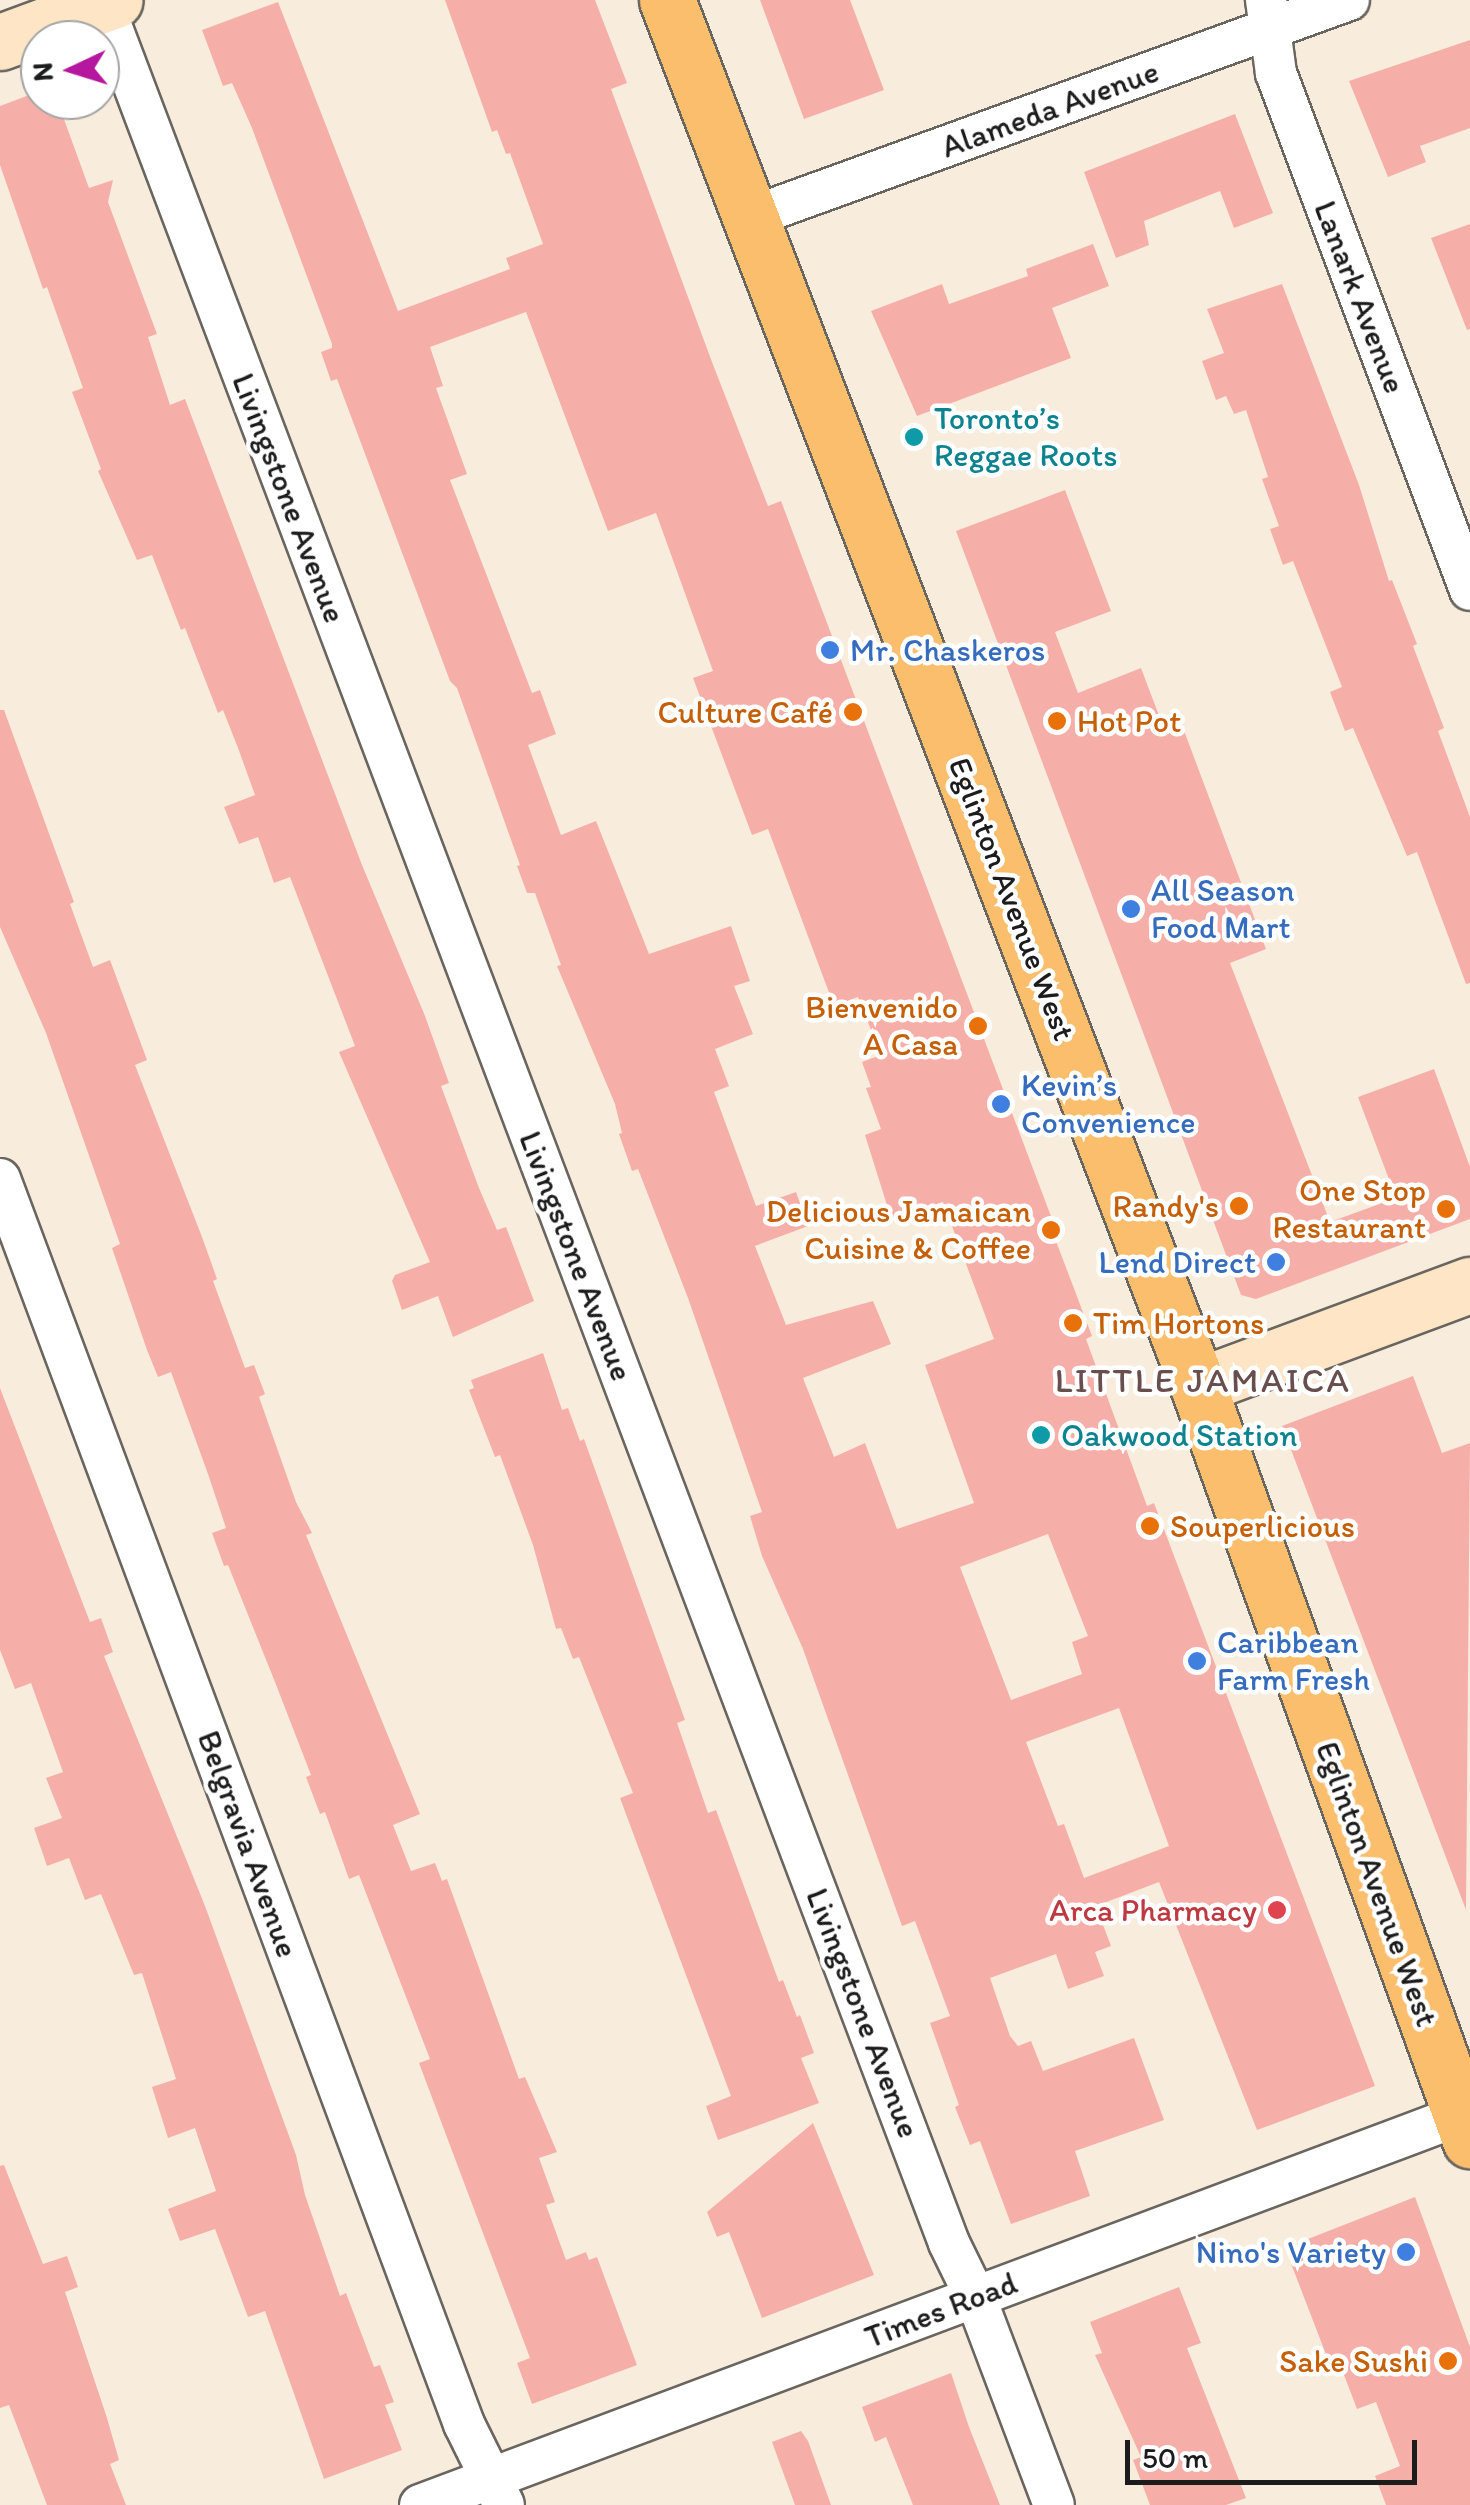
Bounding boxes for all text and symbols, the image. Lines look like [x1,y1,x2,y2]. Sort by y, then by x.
north arrow [20,20,120,120]
street label: Alameda Avenue [936,52,1164,166]
text: N [24,61,60,83]
street label: Lanark Avenue [1306,196,1414,398]
street label: Livingstone Avenue [224,368,354,628]
place label: Toronto’s Reggae Roots [934,400,1117,475]
marker: Toronto’s Reggae Roots [903,426,925,448]
place label: Mr. Chaskeros [850,631,1047,669]
marker: Mr. Chaskeros [819,639,841,661]
place label: Culture Café [658,693,833,731]
marker: Culture Café [842,701,864,723]
place label: Hot Pot [1077,702,1180,740]
marker: Hot Pot [1046,710,1068,732]
street label: Eglinton Avenue West [941,753,1083,1045]
place label: All Season Food Mart [1151,872,1293,947]
marker: All Season Food Mart [1120,898,1142,920]
place label: Bienvenido A Casa [805,989,958,1064]
marker: Bienvenido A Casa [967,1015,989,1037]
place label: Kevin’s Convenience [1021,1067,1195,1142]
marker: Kevin’s Convenience [990,1093,1012,1115]
street label: Livingstone Avenue [511,1126,641,1386]
place label: One Stop Restaurant [1272,1172,1426,1247]
place label: Randy's [1112,1187,1219,1225]
place label: Delicious Jamaican Cuisine & Coffee [767,1193,1031,1268]
marker: Randy's [1228,1195,1250,1217]
marker: One Stop Restaurant [1435,1198,1457,1220]
marker: Delicious Jamaican Cuisine & Coffee [1040,1219,1062,1241]
place label: Lend Direct [1098,1243,1256,1281]
marker: Lend Direct [1265,1251,1287,1273]
place label: Tim Hortons [1093,1304,1265,1342]
marker: Tim Hortons [1062,1312,1084,1334]
district label: LITTLE JAMAICA [1054,1359,1352,1401]
place label: Oakwood Station [1061,1416,1297,1454]
marker: Oakwood Station [1030,1424,1052,1446]
place label: Souperlicious [1170,1507,1355,1545]
marker: Souperlicious [1139,1515,1161,1537]
place label: Caribbean Farm Fresh [1217,1624,1370,1699]
marker: Caribbean Farm Fresh [1186,1650,1208,1672]
street label: Belgravia Avenue [190,1726,306,1962]
street label: Eglinton Avenue West [1308,1738,1446,2030]
street label: Livingstone Avenue [798,1883,928,2143]
place label: Arca Pharmacy [1048,1891,1257,1929]
marker: Arca Pharmacy [1266,1899,1288,1921]
place label: Nino's Variety [1197,2233,1386,2271]
marker: Nino's Variety [1395,2241,1417,2263]
street label: Times Road [860,2264,1022,2356]
place label: Sake Sushi [1280,2342,1428,2380]
marker: Sake Sushi [1437,2350,1459,2372]
scale bar [1130,2420,1422,2482]
text: 50 m [1142,2439,1208,2476]

